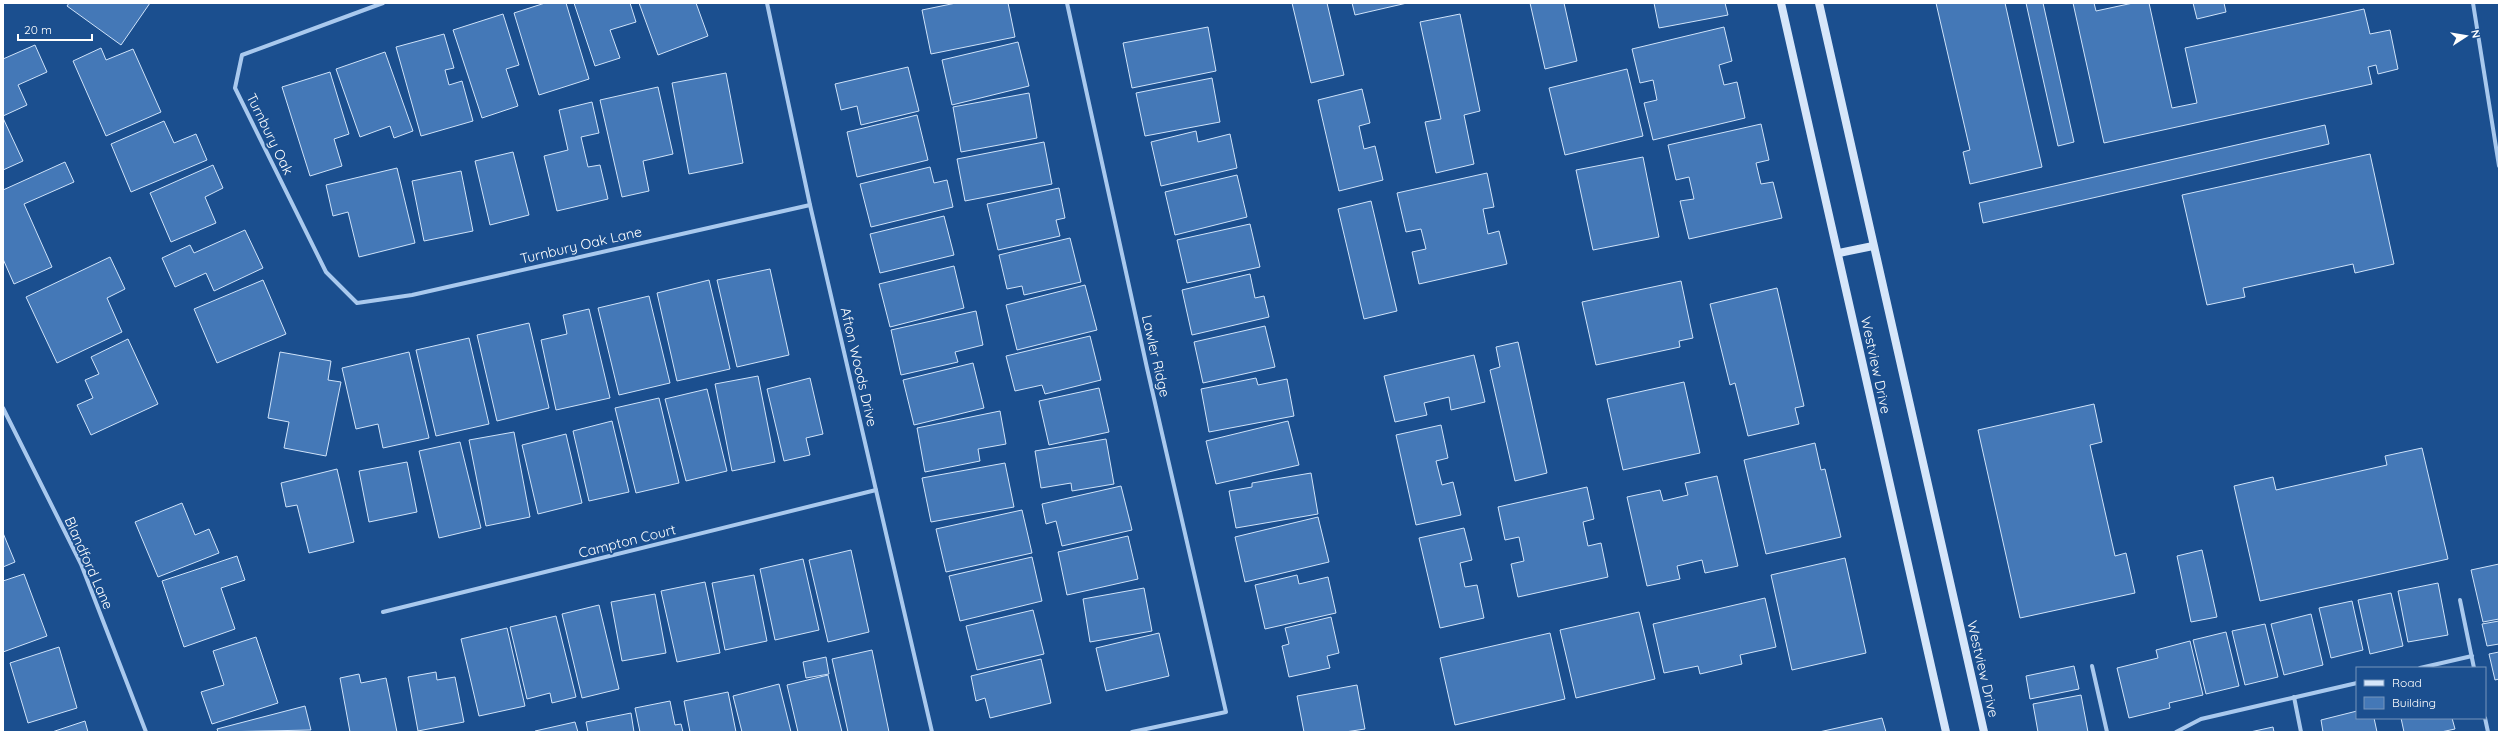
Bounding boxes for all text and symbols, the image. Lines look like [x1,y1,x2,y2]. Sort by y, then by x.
scale bar [18,16,92,42]
north arrow [2446,16,2486,56]
text: 20 m [24,22,52,37]
text: N [2468,29,2483,39]
street label: Turnbury Oak [243,90,297,178]
street label: Turnbury Oak Lane [518,222,644,268]
street label: Afton Woods Drive [837,306,882,429]
street label: Lawler Ridge [1138,313,1174,399]
street label: Westview Drive [1857,315,1895,415]
street label: Blandford Lane [61,514,118,612]
street label: Campton Court [576,520,678,562]
street label: Westview Drive [1963,619,2003,719]
legend [2356,667,2486,719]
text: Road [2392,675,2422,690]
text: Building [2392,695,2436,710]

